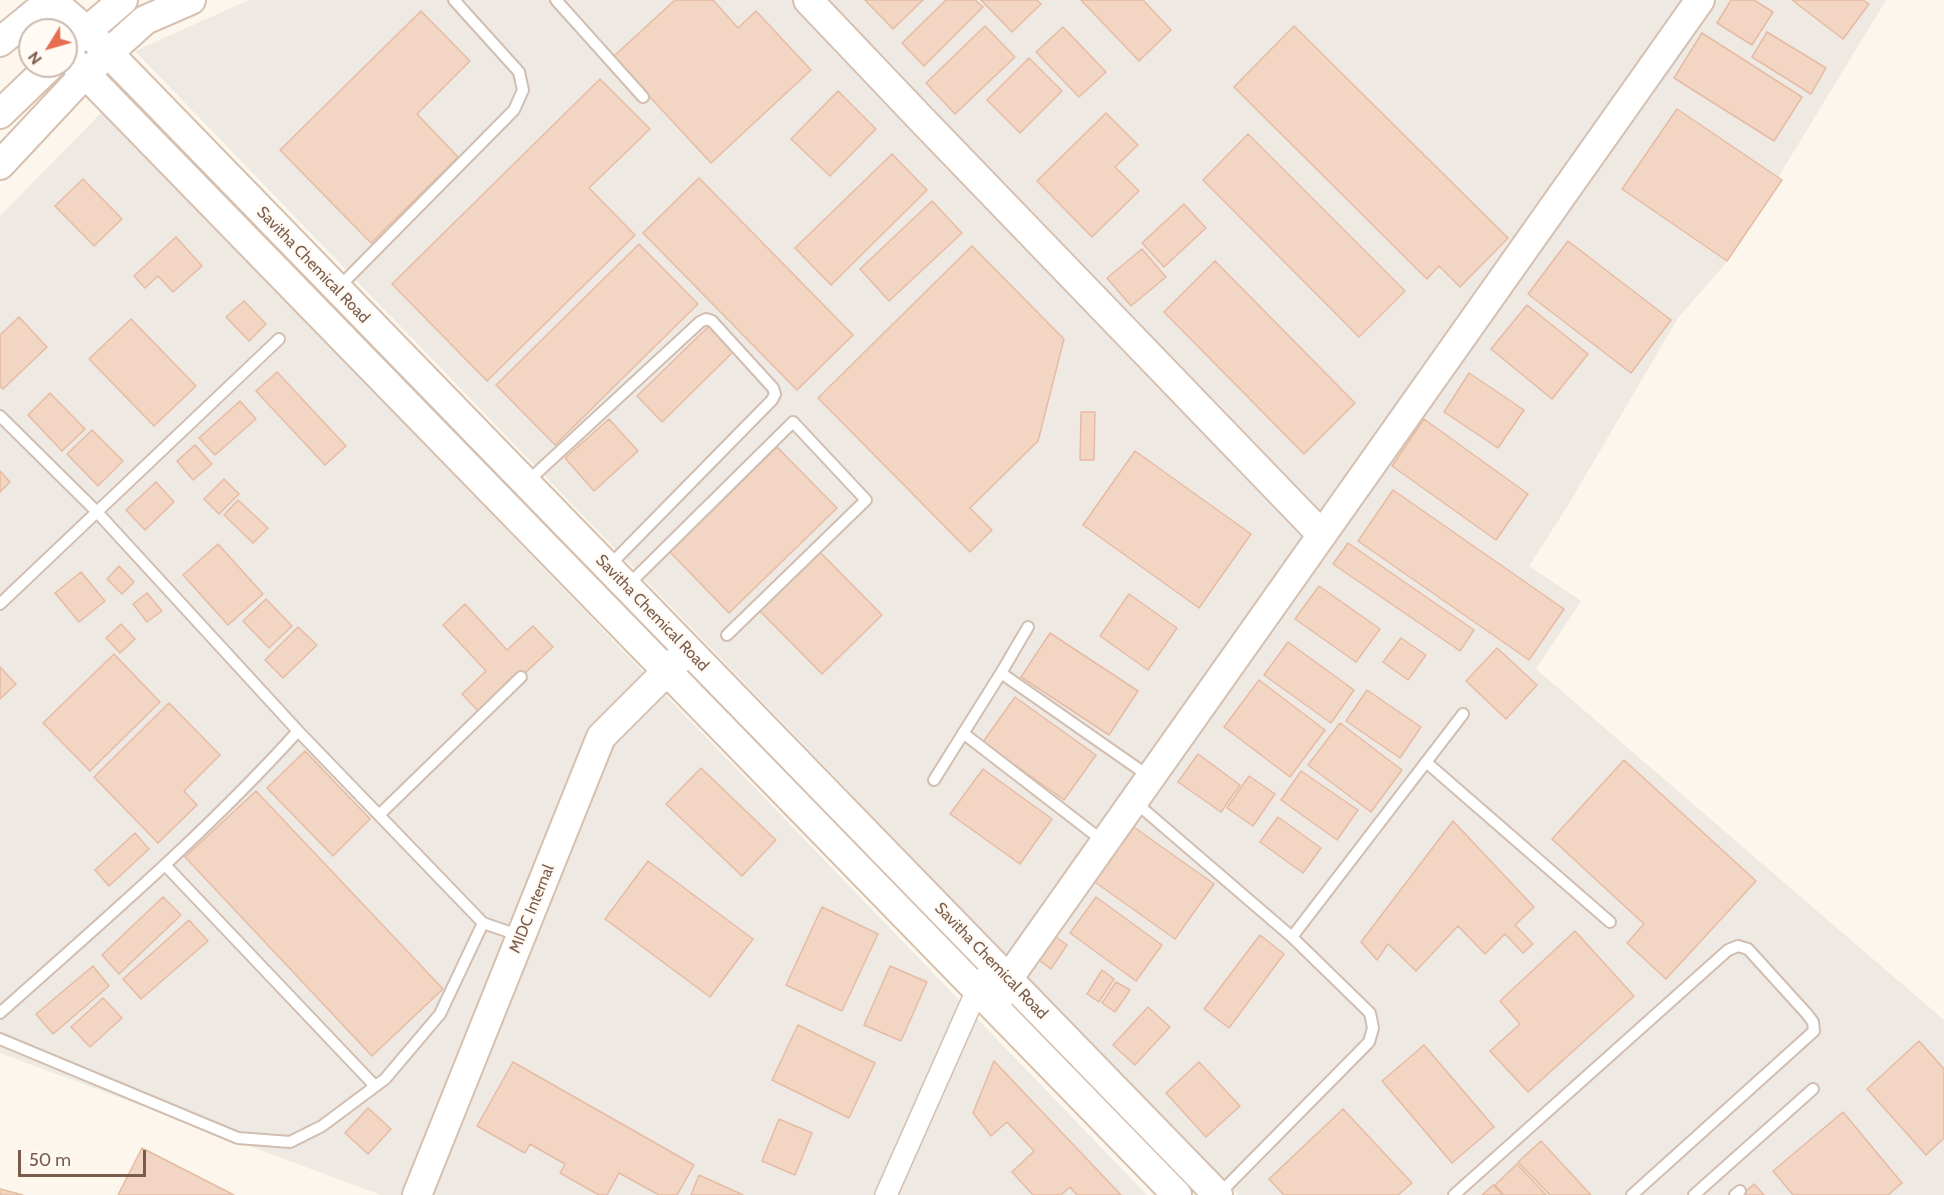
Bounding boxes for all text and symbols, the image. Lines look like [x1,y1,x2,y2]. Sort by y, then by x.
north arrow [18,18,78,78]
text: N [24,48,46,68]
street label: Savitha Chemical Road [252,203,374,327]
street label: Savitha Chemical Road [591,551,713,675]
street label: MIDC Internal [506,862,558,956]
street label: Savitha Chemical Road [930,899,1052,1023]
scale bar [21,1138,148,1176]
text: 50 m [29,1149,71,1171]

